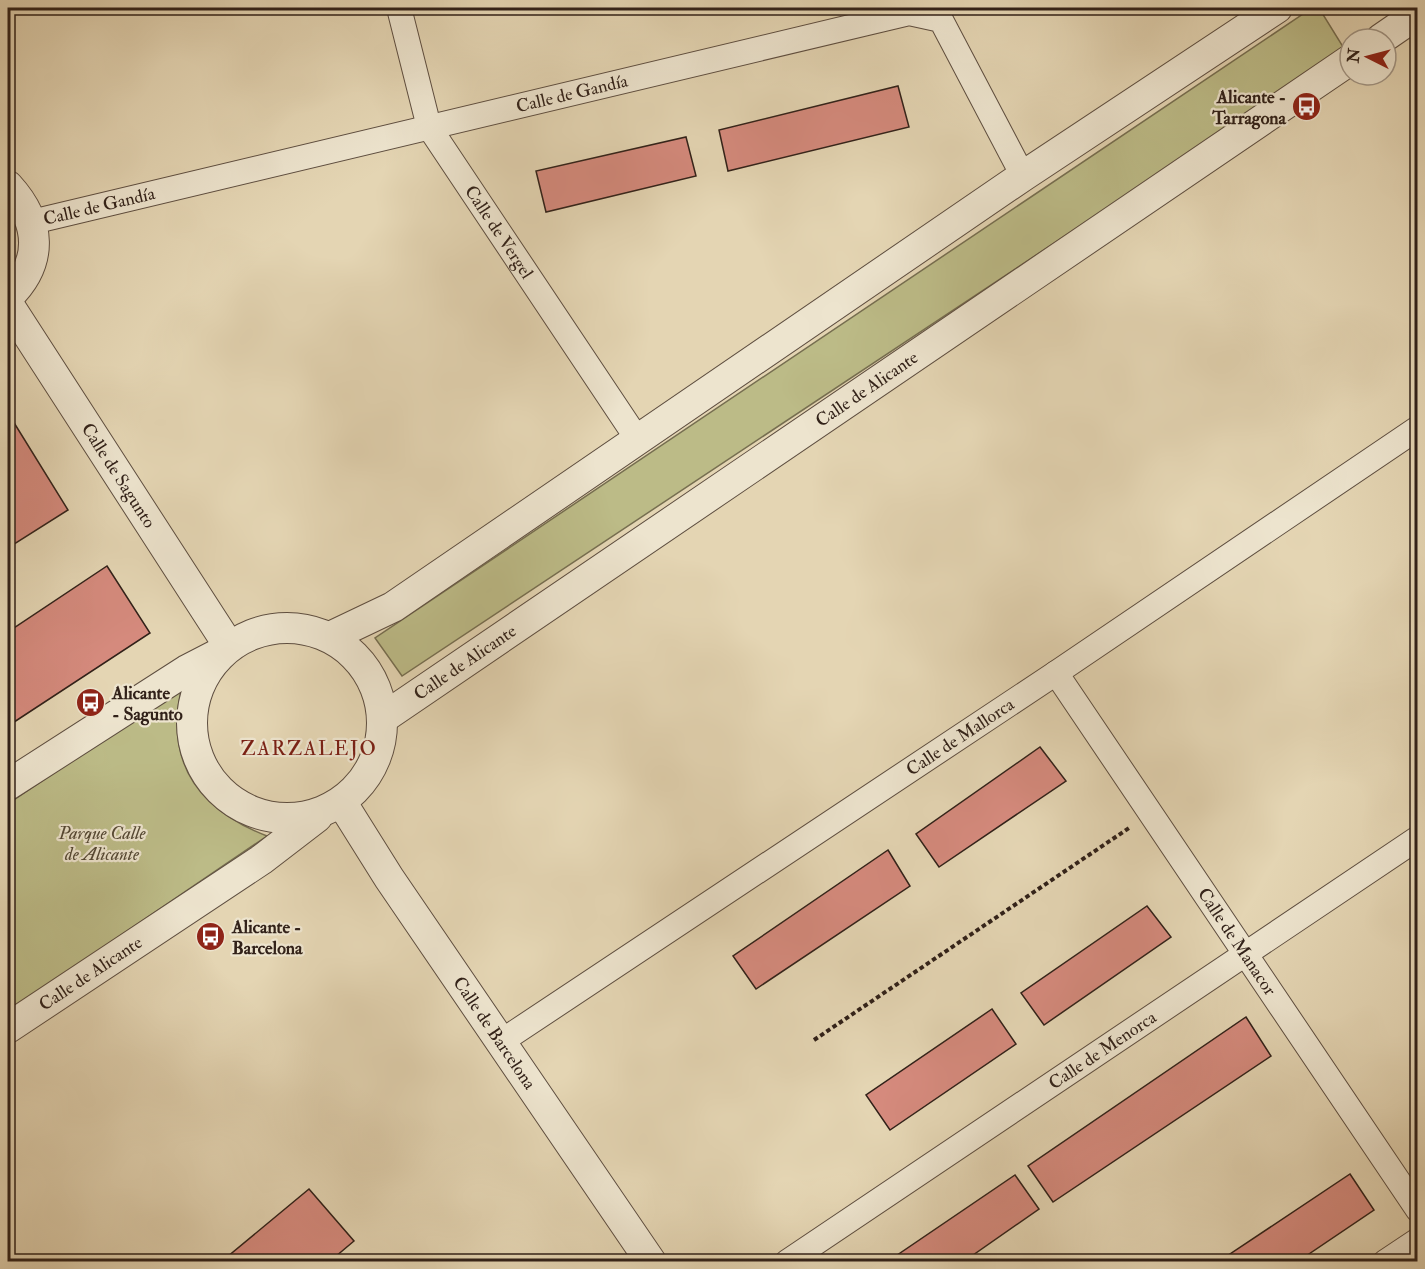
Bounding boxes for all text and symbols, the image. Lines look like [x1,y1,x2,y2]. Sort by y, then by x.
north arrow [1338,27,1398,87]
text: N [1343,47,1365,65]
street label: Calle de Gandía [514,69,631,118]
place label: Alicante - Tarragona [1211,86,1287,130]
bus stop icon: Alicante - Tarragona [1291,91,1323,123]
street label: Calle de Vergel [459,181,538,284]
street label: Calle de Gandía [41,182,158,231]
street label: Calle de Alicante [811,346,923,432]
street label: Calle de Sagunto [76,419,161,533]
street label: Calle de Alicante [409,619,521,706]
place label: Alicante - Sagunto [111,682,183,726]
bus stop icon: Alicante - Sagunto [75,687,107,719]
street label: Calle de Mallorca [902,693,1019,781]
district label: ZARZALEJO [241,736,377,761]
park label: Parque Calle de Alicante [58,822,146,866]
street label: Calle de Manacor [1192,884,1281,1001]
place label: Alicante - Barcelona [231,916,303,960]
bus stop icon: Alicante - Barcelona [195,921,227,953]
street label: Calle de Alicante [35,931,147,1016]
street label: Calle de Barcelona [448,972,541,1095]
street label: Calle de Menorca [1044,1006,1162,1095]

